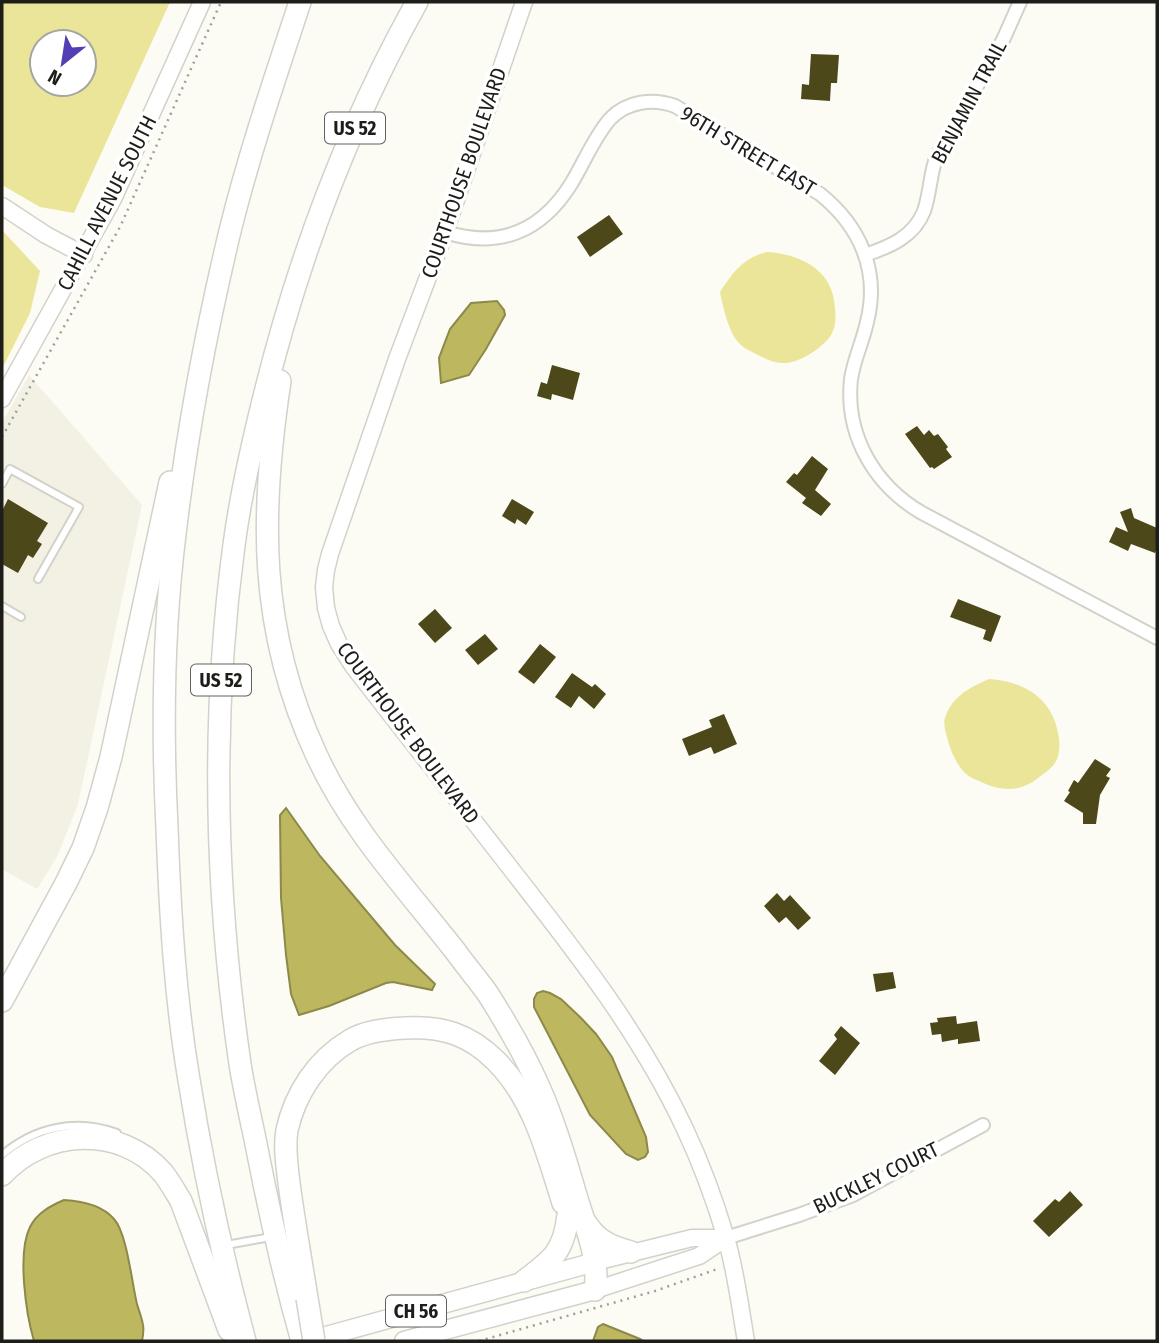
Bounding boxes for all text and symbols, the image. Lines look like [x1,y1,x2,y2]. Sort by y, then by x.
north arrow [28,28,98,98]
street label: BENJAMIN TRAIL [926,35,1013,168]
text: N [44,64,65,90]
street label: COURTHOUSE BOULEVARD [416,64,512,282]
street label: 96TH STREET EAST [676,100,821,202]
street label: CAHILL AVENUE SOUTH [52,111,162,295]
road number: US 52 [325,112,385,144]
street label: COURTHOUSE BOULEVARD [331,637,485,829]
road number: US 52 [191,664,251,695]
street label: BUCKLEY COURT [809,1136,943,1220]
road number: CH 56 [386,1296,446,1326]

